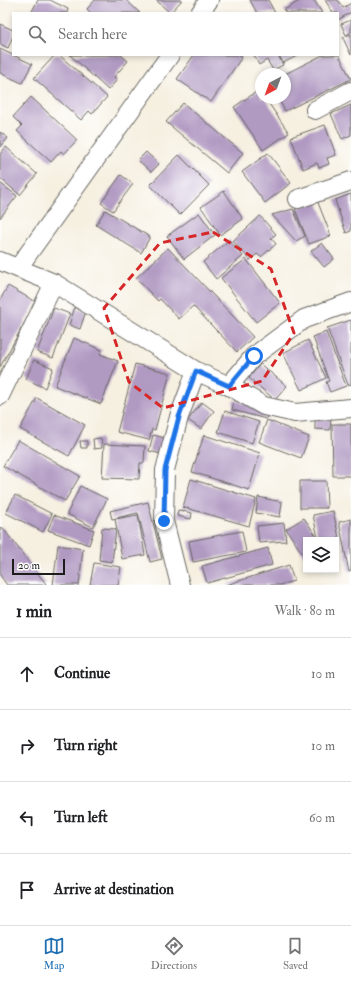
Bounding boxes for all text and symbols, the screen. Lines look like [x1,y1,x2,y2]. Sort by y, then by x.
search box [12,12,339,56]
icon: search [26,23,48,45]
text: Search here [58,25,127,44]
north arrow [255,68,291,104]
route start [245,347,263,365]
route end [155,512,173,530]
map controls [303,537,339,573]
button: layers [303,537,339,573]
scale bar [12,557,65,576]
text: 20 m [18,559,40,572]
text: 1 min [16,601,52,622]
text: Walk · 80 m [274,603,335,619]
icon: ahead [16,663,38,685]
text: Continue [54,664,110,683]
text: 10 m [311,666,335,682]
icon: right [16,735,38,757]
text: Turn right [54,736,117,755]
text: 10 m [311,738,335,754]
icon: left [16,807,38,829]
text: Turn left [54,808,108,827]
text: 60 m [309,810,335,826]
icon: arrive [16,879,38,901]
text: Arrive at destination [54,880,174,899]
tab: Map [43,935,65,972]
tab: Directions [151,935,197,972]
tab: Saved [283,935,308,972]

